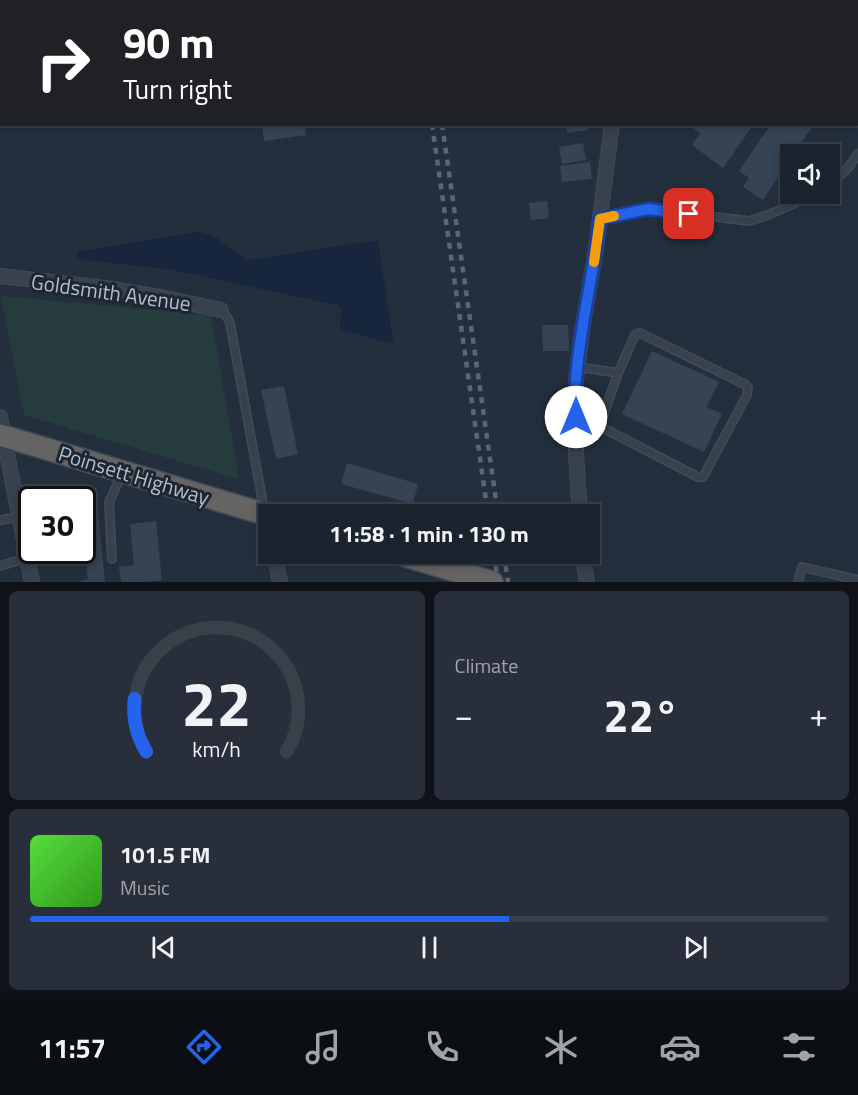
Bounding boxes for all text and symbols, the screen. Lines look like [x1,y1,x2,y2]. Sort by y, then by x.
text: 90 m [123,10,215,74]
icon: right [24,24,102,102]
text: Turn right [123,68,232,109]
map controls [780,144,840,204]
button: sound [780,144,840,204]
pin [663,188,714,239]
icon: arrive [672,197,705,230]
street label: Goldsmith Avenue [29,265,193,319]
position arrow [544,385,608,449]
street label: Poinsett Highway [55,437,213,513]
speed limit sign: 30 [18,486,96,564]
text: 11:58 · 1 min · 130 m [329,517,529,551]
text: Climate [455,650,518,681]
text: 22 [182,655,252,750]
text: 22° [603,681,679,749]
text: − [455,690,473,740]
text: + [810,690,828,740]
text: km/h [192,734,241,766]
text: 101.5 FM [120,838,210,872]
text: Music [120,872,170,903]
icon: previous [147,931,180,964]
icon: pause [413,931,446,964]
icon: next [679,931,712,964]
icon: directions [183,1026,225,1068]
icon: music [302,1026,344,1068]
icon: phone [421,1026,463,1068]
icon: climate [540,1026,582,1068]
icon: car [659,1026,701,1068]
icon: filters [778,1026,820,1068]
text: 11:57 [38,1027,106,1068]

